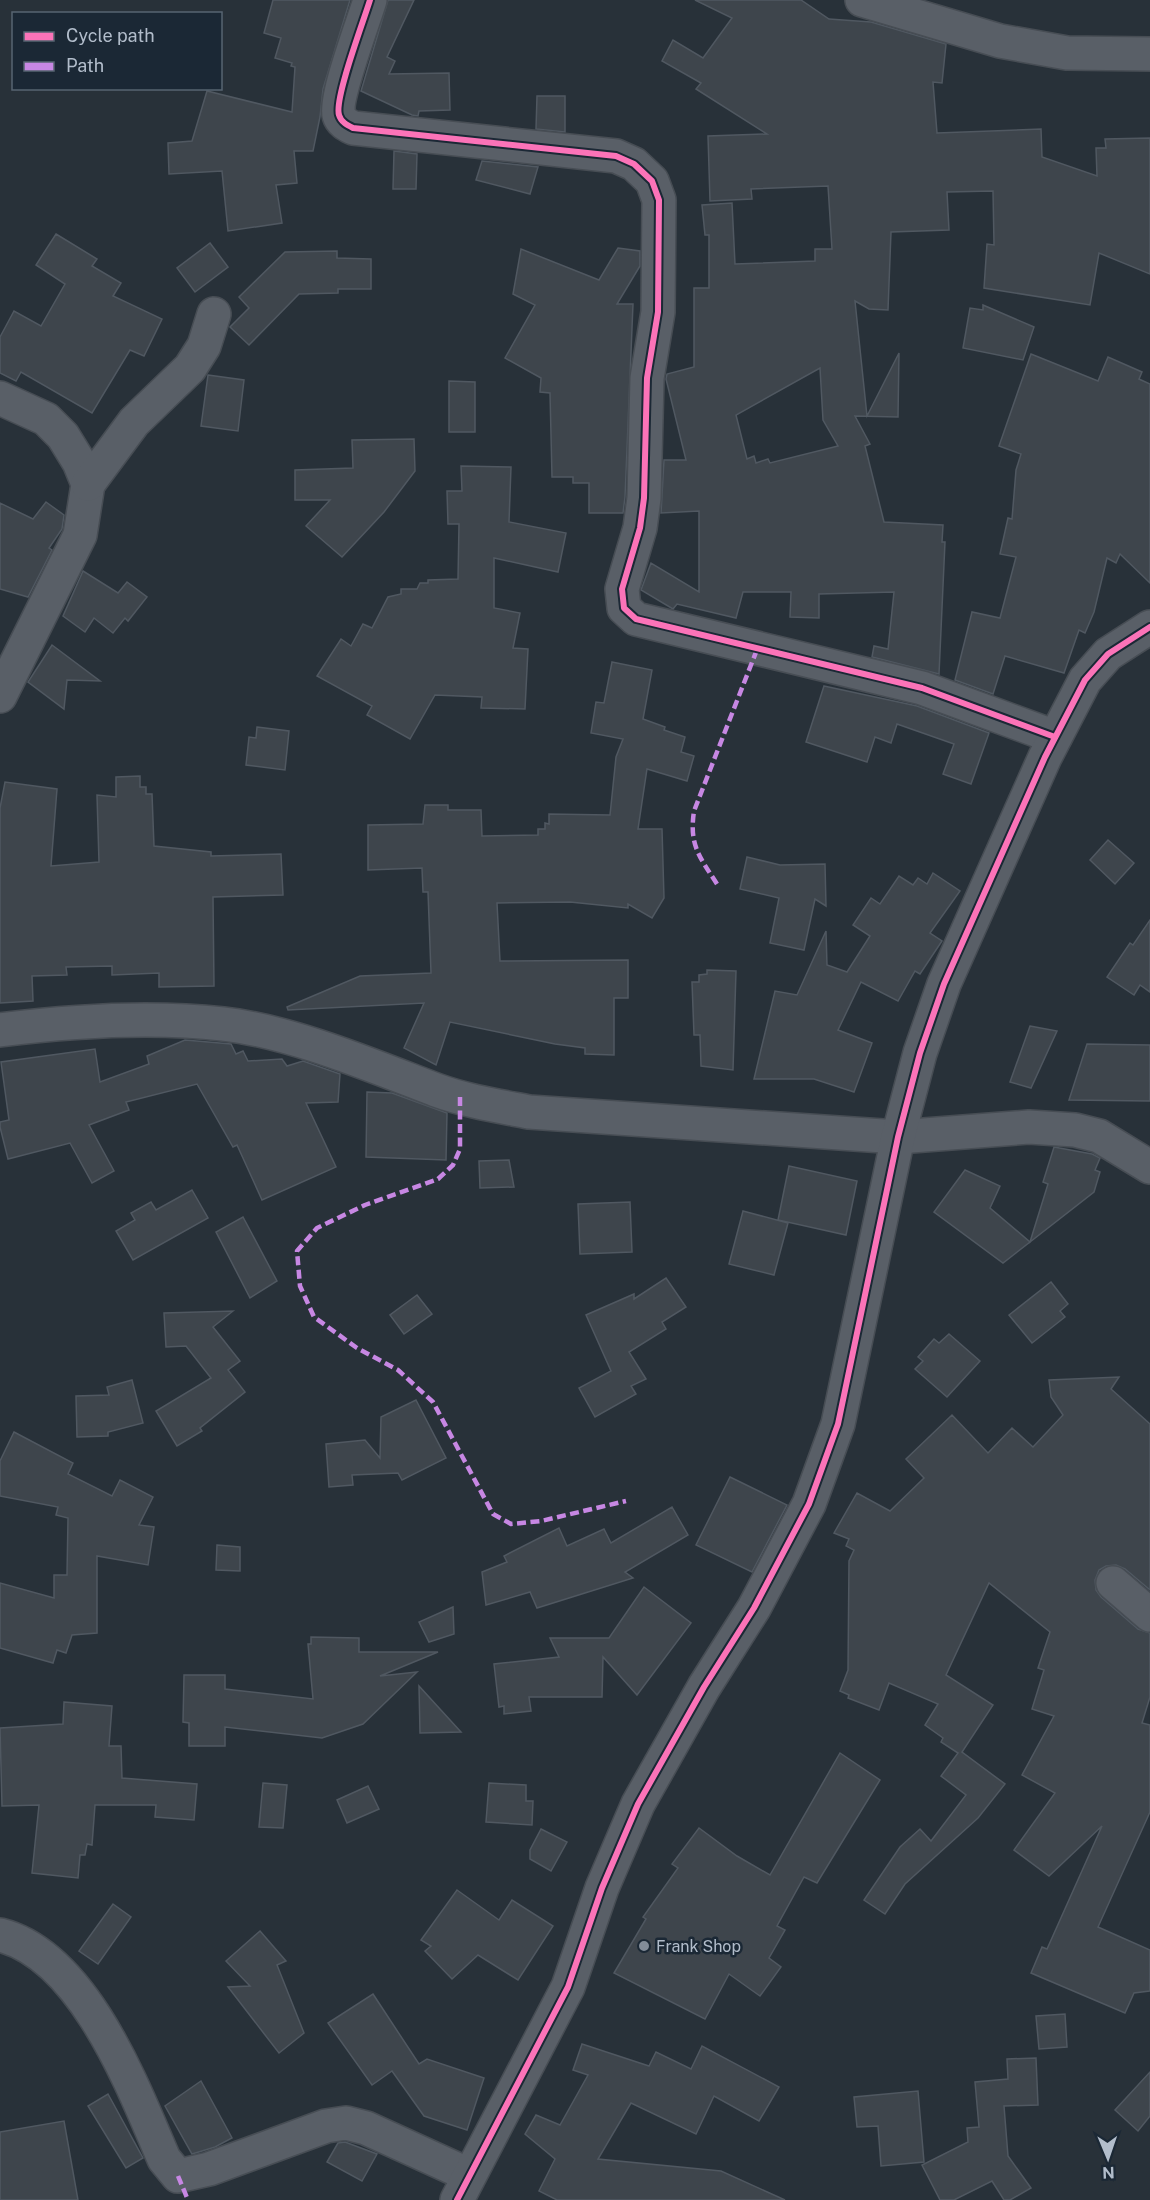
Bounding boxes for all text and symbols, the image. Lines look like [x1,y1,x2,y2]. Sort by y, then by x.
legend [12,12,222,90]
text: Cycle path [66,25,155,46]
text: Path [66,55,104,76]
place label: Frank Shop [656,1937,741,1956]
marker: Frank Shop [637,1939,651,1953]
north arrow [1078,2128,1138,2188]
text: N [1102,2163,1115,2182]

